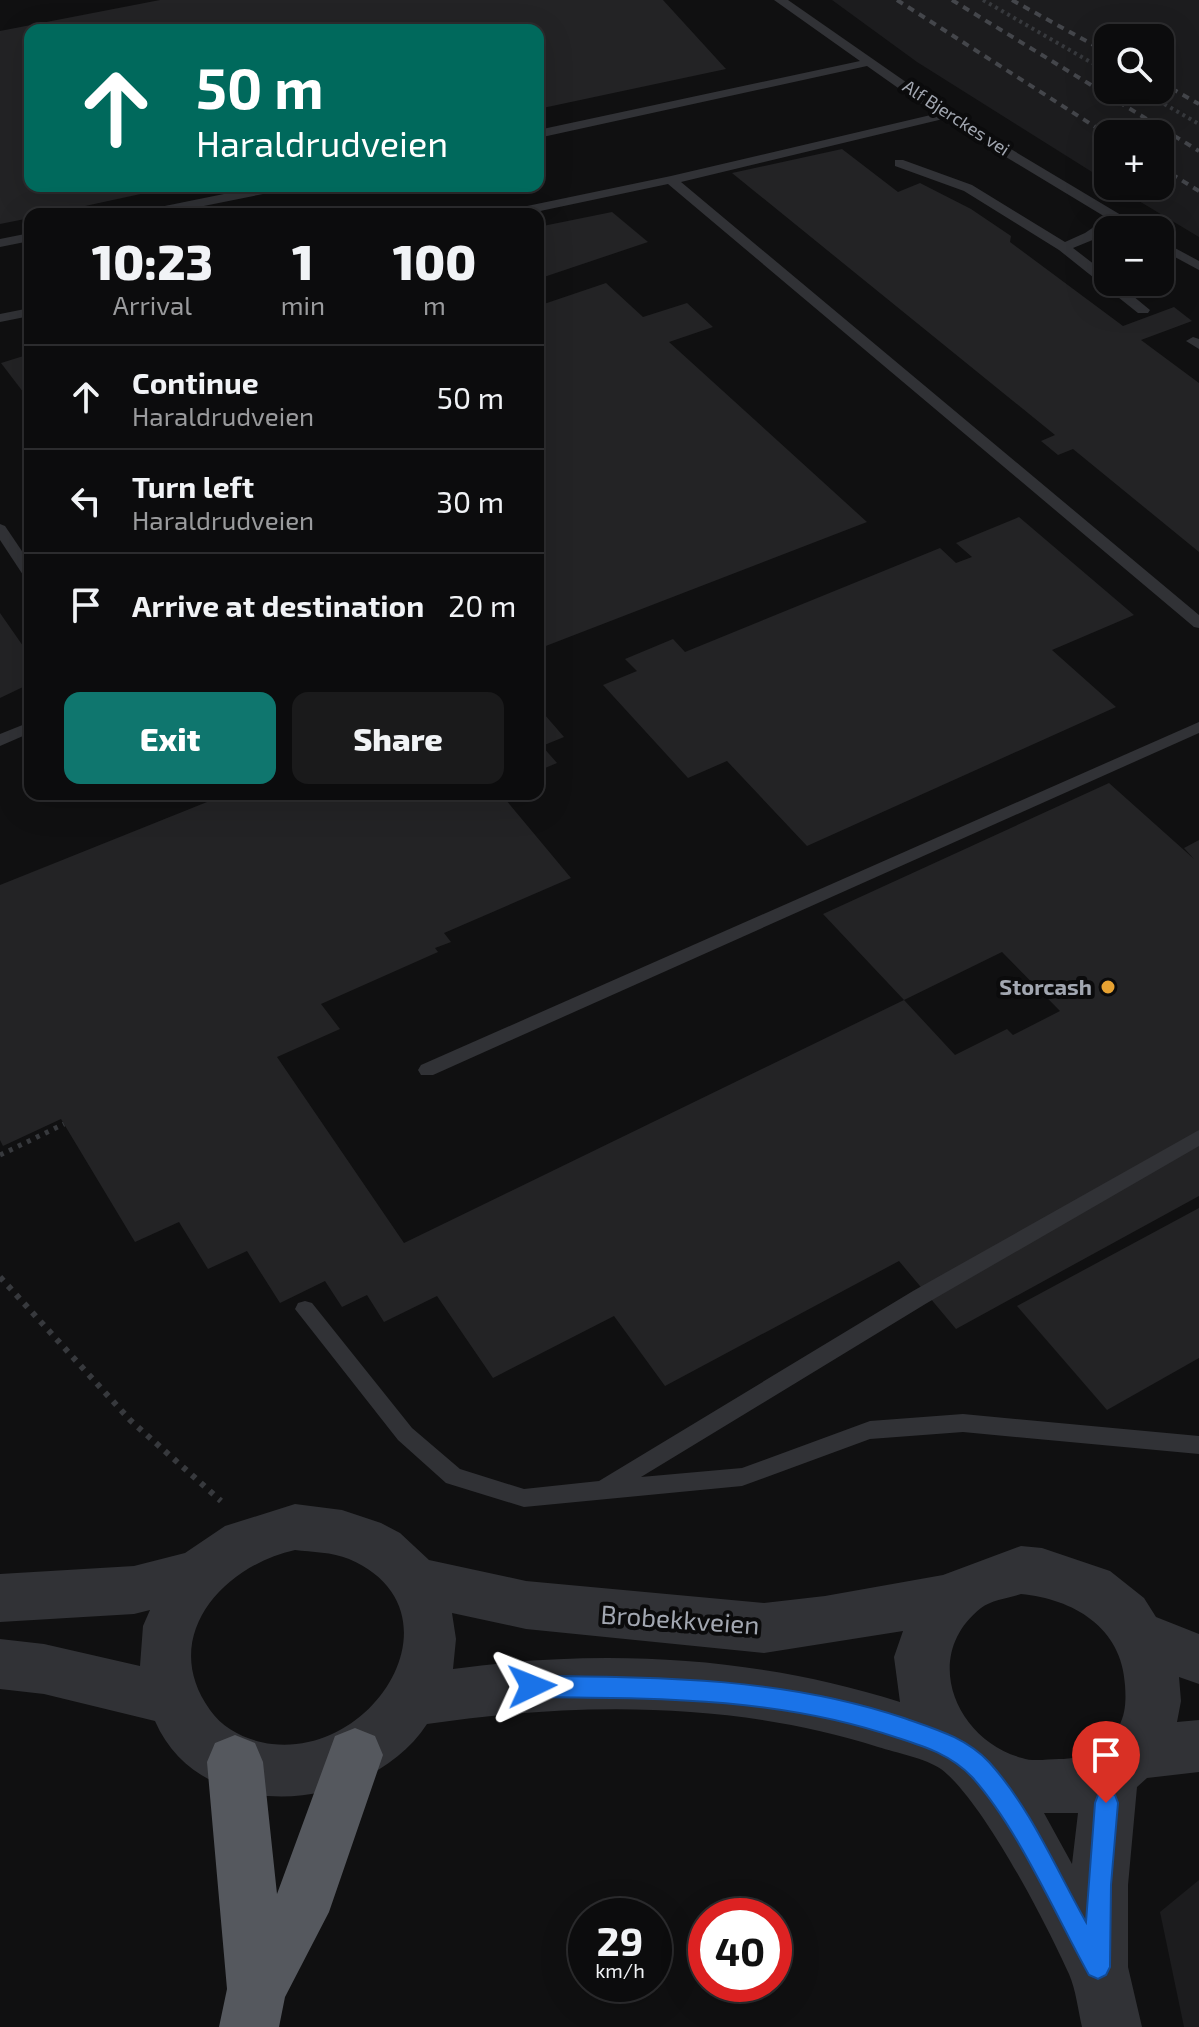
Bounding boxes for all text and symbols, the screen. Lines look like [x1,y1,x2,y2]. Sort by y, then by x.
map controls [1094,24,1174,296]
button: search [1094,24,1174,104]
text: 50 m [196,53,324,120]
icon: ahead [64,56,168,160]
street label: Alf Bjerckes vei [899,74,1014,160]
button: + [1094,120,1174,200]
text: Haraldrudveien [196,121,448,164]
button: − [1094,216,1174,296]
text: 10:23 [92,232,213,290]
text: 1 [292,232,314,290]
text: 100 [393,232,476,290]
text: Arrival [113,289,192,320]
text: min [281,289,325,320]
text: m [423,289,446,320]
text: Continue [132,364,259,400]
icon: ahead [64,375,108,419]
text: 50 m [437,379,504,415]
text: Haraldrudveien [132,400,314,431]
text: Turn left [132,468,254,504]
icon: left [64,479,108,523]
text: 30 m [436,483,504,519]
text: Haraldrudveien [132,504,314,535]
icon: arrive [64,583,108,627]
text: Arrive at destination [132,587,424,623]
text: 20 m [448,587,516,623]
button: Exit [64,692,276,784]
button: Share [292,692,504,784]
place label: Storcash [999,973,1092,999]
marker: Storcash [1099,978,1117,996]
street label: Brobekkveien [600,1597,761,1640]
position arrow [490,1644,574,1728]
pin [1072,1721,1140,1803]
icon: arrive [1084,1733,1128,1777]
speed limit sign: 40 [688,1898,792,2002]
text: 29 [597,1916,643,1964]
text: km/h [595,1958,645,1982]

